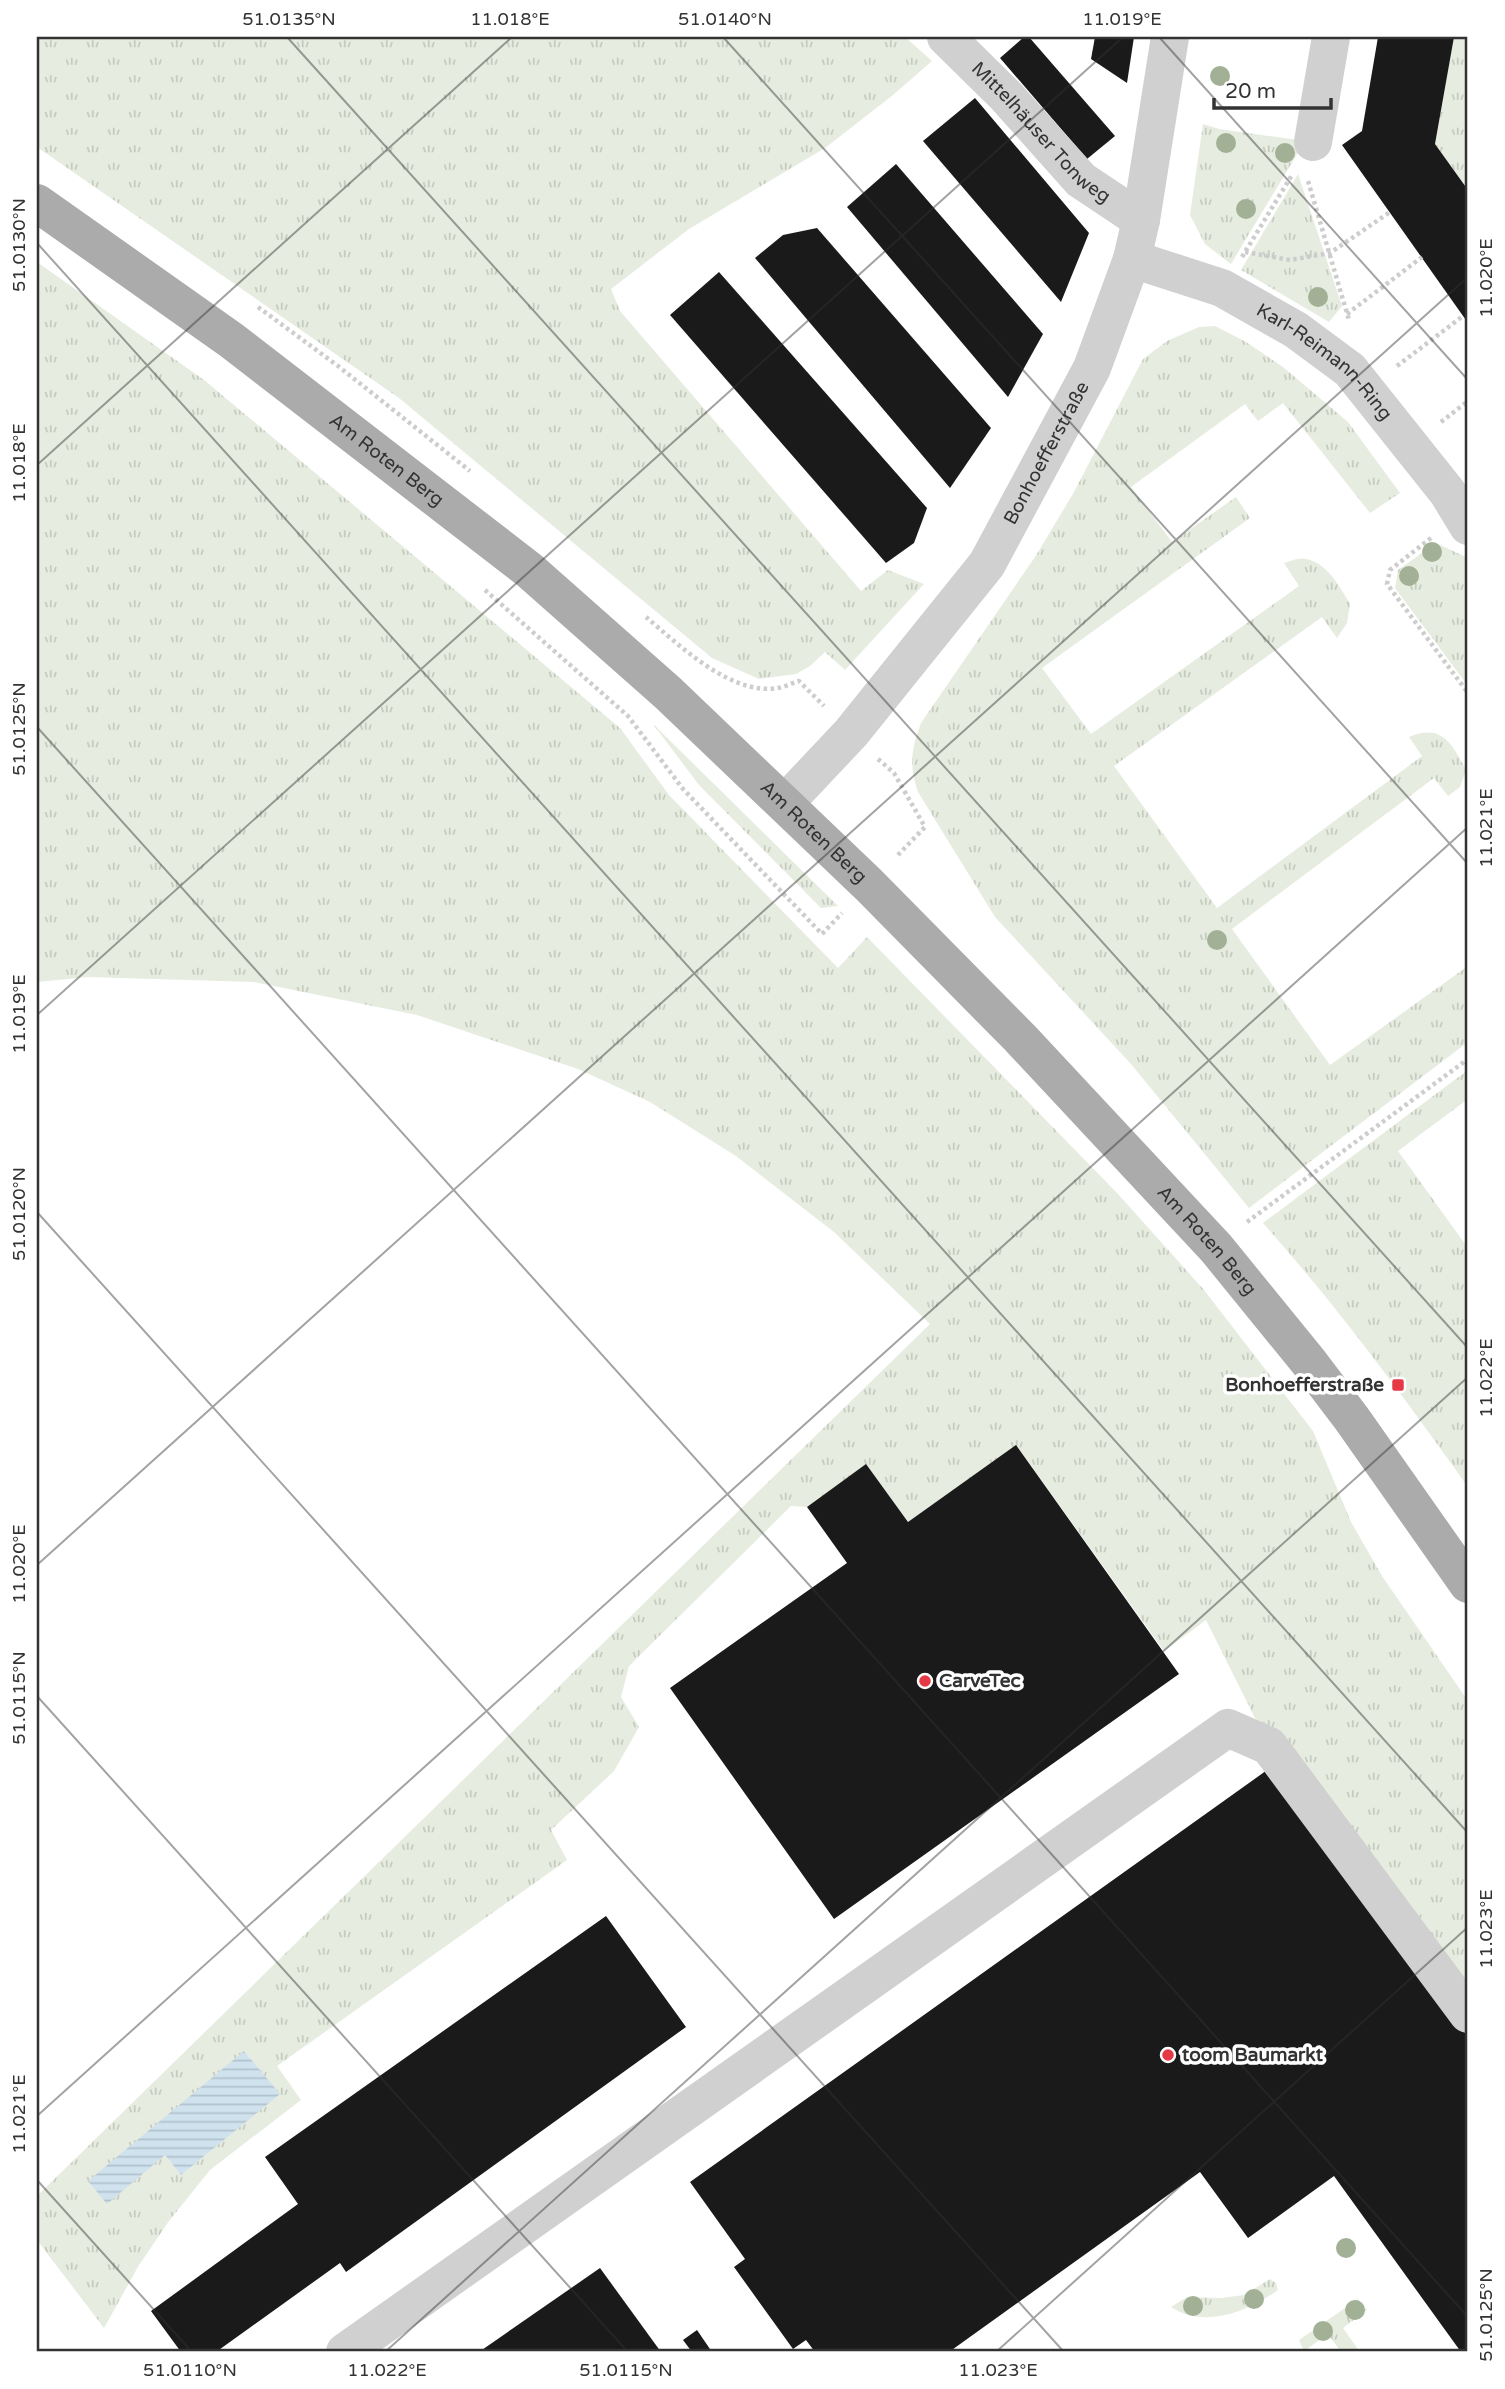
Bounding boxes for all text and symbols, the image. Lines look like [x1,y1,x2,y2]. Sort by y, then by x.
text: 51.0135°N [242,8,336,30]
text: 11.018°E [470,8,550,30]
text: 51.0140°N [678,8,772,30]
text: 11.019°E [1082,8,1162,30]
street label: Mittelhäuser Tonweg [967,57,1115,208]
scale bar [1214,66,1332,110]
text: 20 m [1225,79,1276,104]
text: 51.0130°N [8,198,30,292]
text: 11.020°E [1475,238,1497,318]
street label: Karl-Reimann-Ring [1253,299,1397,425]
street label: Bonhoefferstraße [999,378,1094,528]
street label: Am Roten Berg [325,409,448,511]
text: 11.018°E [8,423,30,503]
text: 51.0125°N [8,682,30,776]
street label: Am Roten Berg [756,776,871,888]
text: 11.021°E [1475,788,1497,868]
text: 11.019°E [8,974,30,1054]
text: 51.0120°N [8,1167,30,1261]
street label: Am Roten Berg [1153,1181,1261,1300]
text: 11.022°E [1475,1338,1497,1418]
place label: Bonhoefferstraße [1225,1374,1384,1396]
marker: Bonhoefferstraße [1390,1377,1406,1393]
text: 11.020°E [8,1524,30,1604]
text: 51.0115°N [8,1651,30,1745]
place label: CarveTec [939,1670,1021,1692]
marker: CarveTec [917,1673,933,1689]
text: 11.023°E [1475,1889,1497,1969]
place label: toom Baumarkt [1182,2044,1324,2066]
marker: toom Baumarkt [1160,2047,1176,2063]
text: 11.021°E [8,2074,30,2154]
text: 51.0125°N [1475,2268,1497,2362]
text: 51.0110°N [143,2359,237,2381]
text: 11.022°E [347,2359,427,2381]
text: 51.0115°N [579,2359,673,2381]
text: 11.023°E [958,2359,1038,2381]

